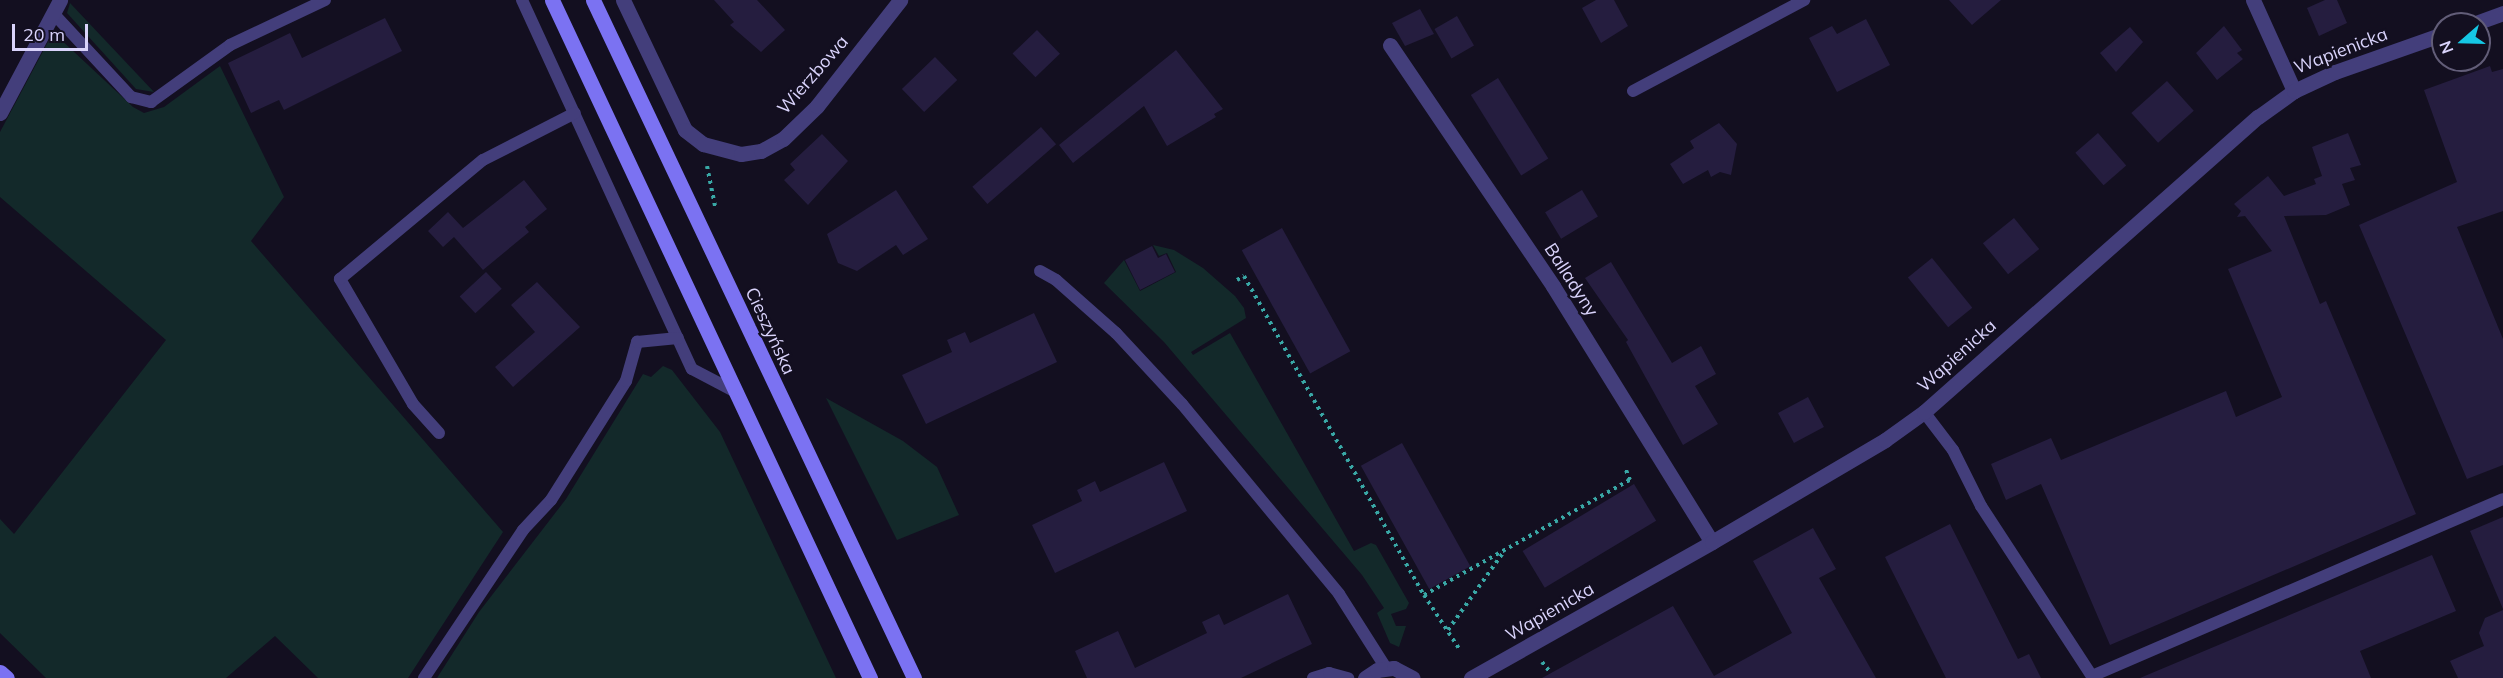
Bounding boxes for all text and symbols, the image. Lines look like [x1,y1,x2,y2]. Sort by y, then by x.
scale bar [15,12,92,50]
north arrow [2431,12,2491,72]
text: 20 m [23,23,65,46]
street label: Wapienicka [2291,23,2391,79]
street label: Wierzbowa [773,31,853,119]
text: N [2434,38,2457,57]
street label: Balladyny [1539,239,1603,321]
street label: Cieszyńska [740,284,800,378]
street label: Wapienicka [1913,315,2001,397]
street label: Wapienicka [1502,578,1598,646]

